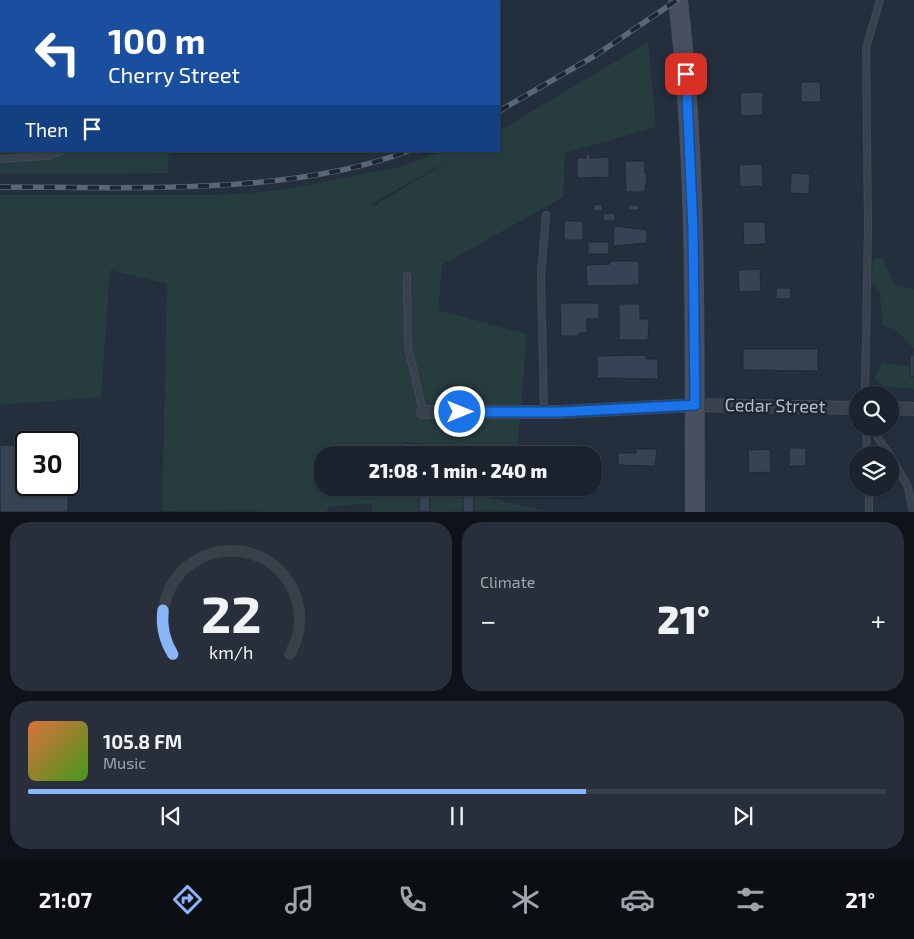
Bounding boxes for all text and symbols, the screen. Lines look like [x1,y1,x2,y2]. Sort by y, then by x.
text: 100 m [108,19,206,61]
icon: left [25,20,90,85]
pin [665,53,707,95]
icon: arrive [672,60,700,88]
text: Cherry Street [108,61,240,87]
icon: arrive [78,115,106,143]
text: Then [25,118,68,141]
position arrow [433,385,485,437]
map controls [849,386,899,496]
button: search [849,386,899,436]
street label: Cedar Street [724,393,826,417]
speed limit sign: 30 [15,431,80,496]
button: layers [849,446,899,496]
text: 21:08 · 1 min · 240 m [369,459,547,482]
text: Climate [480,572,535,591]
text: 22 [201,581,261,643]
text: 21° [657,596,710,642]
text: − [480,603,496,637]
text: + [871,603,886,637]
text: km/h [209,641,253,663]
text: 105.8 FM [103,730,182,753]
text: Music [103,753,146,772]
icon: previous [157,802,185,830]
icon: pause [443,802,471,830]
icon: next [729,802,757,830]
icon: directions [170,882,205,917]
icon: music [282,882,317,917]
icon: phone [395,882,430,917]
icon: climate [508,882,543,917]
icon: car [620,882,655,917]
icon: filters [733,882,768,917]
text: 21:07 [39,886,92,912]
text: 21° [845,886,875,912]

